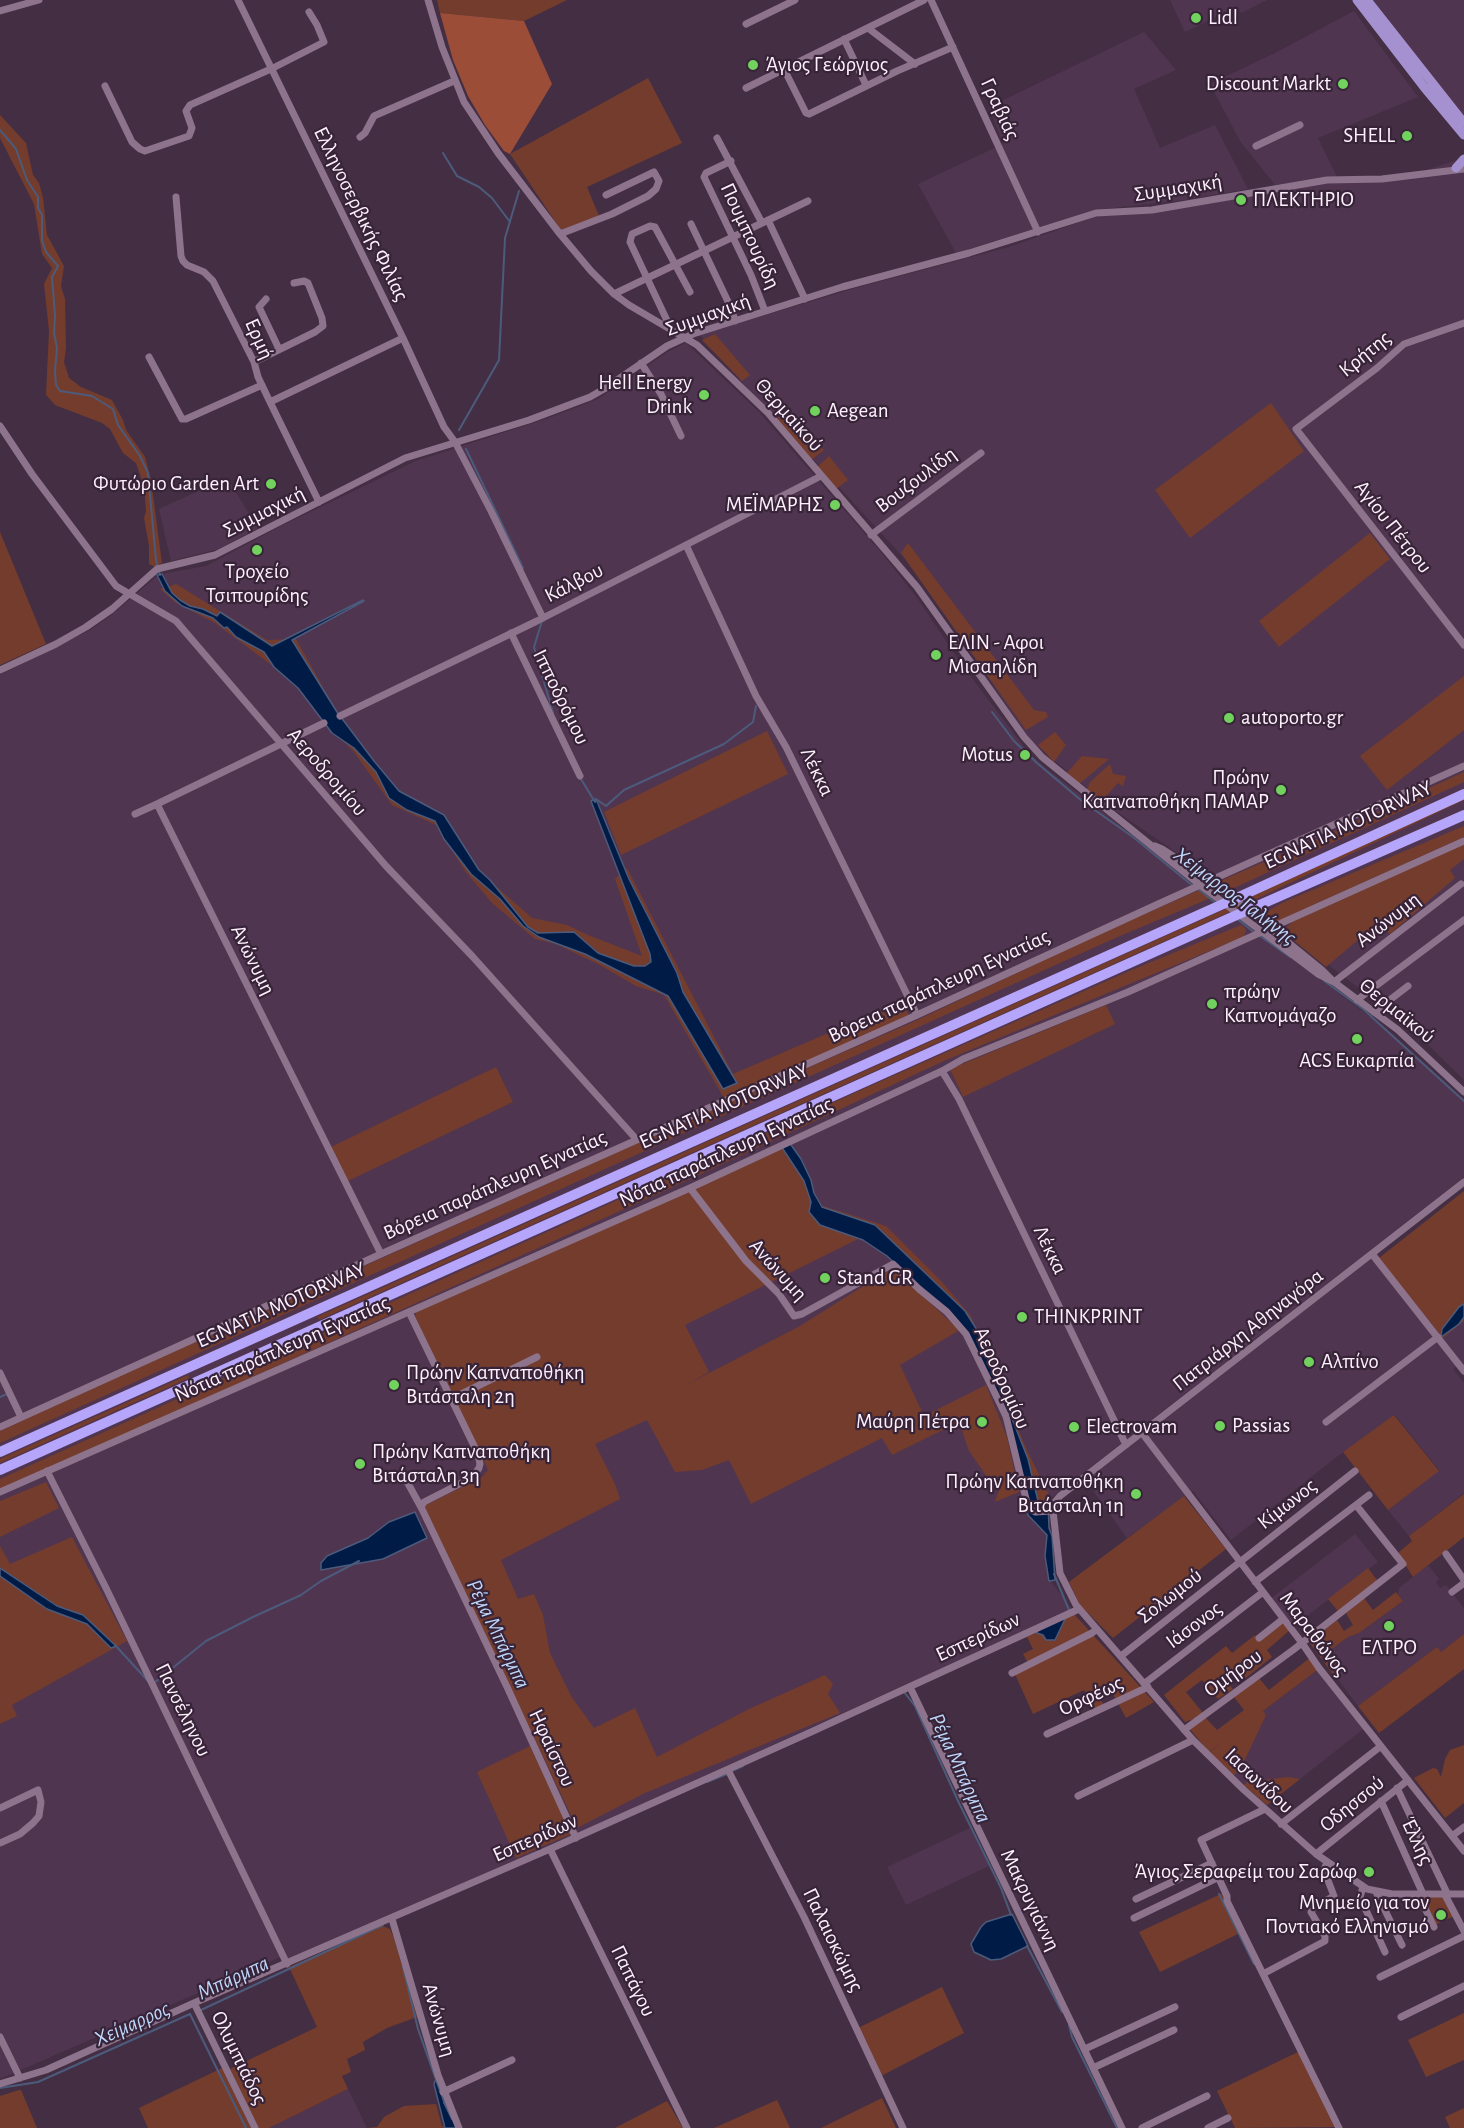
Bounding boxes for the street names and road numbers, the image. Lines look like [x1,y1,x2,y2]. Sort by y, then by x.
street label: Γραβιάς [975,74,1025,144]
street label: Ελληνοσερβικής Φιλίας [308,123,414,305]
street label: Συμμαχική [1132,169,1224,207]
street label: Πουμπουρίδη [715,179,785,293]
street label: Συμμαχική [662,288,754,342]
street label: Ερμή [239,315,279,363]
street label: Κρήτης [1334,325,1396,383]
street label: Θερμαϊκού [750,373,828,457]
street label: Βουζουλίδη [870,441,962,519]
street label: Αγίου Πέτρου [1349,475,1437,579]
street label: Συμμαχική [219,481,309,543]
street label: Κάλβου [540,558,608,608]
street label: Ιπποδρόμου [527,645,595,749]
street label: Αεροδρομίου [282,723,372,821]
street label: Λέκκα [794,744,840,800]
street label: EGNATIA MOTORWAY [1260,775,1436,875]
street label: Ανώνυμη [1351,887,1425,953]
street label: Ανώνυμη [225,921,281,999]
street label: Βόρεια παράπλευρη Εγνατίας [824,924,1054,1048]
street label: Θερμαϊκού [1354,973,1440,1049]
street label: EGNATIA MOTORWAY [635,1057,813,1155]
street label: Νότια παράπλευρη Εγνατίας [615,1091,837,1213]
street label: Βόρεια παράπλευρη Εγνατίας [380,1124,610,1246]
street label: Λέκκα [1027,1222,1073,1278]
street label: Ανώνυμη [743,1234,813,1306]
street label: EGNATIA MOTORWAY [192,1256,370,1354]
street label: Πατριάρχη Αθηναγόρα [1168,1263,1328,1397]
street label: Νότια παράπλευρη Εγνατίας [170,1290,394,1408]
street label: Αεροδρομίου [968,1323,1036,1433]
street label: Κίμωνος [1252,1473,1322,1535]
street label: Σολωμού [1133,1563,1207,1629]
street label: Μαραθώνος [1274,1587,1354,1681]
street label: Ιάσονος [1161,1596,1227,1654]
street label: Εσπερίδων [932,1607,1024,1667]
street label: Ομήρου [1199,1643,1267,1703]
street label: Πανσέληνου [150,1659,216,1761]
street label: Ορφέως [1055,1670,1127,1722]
street label: Ηφαίστου [523,1705,581,1791]
street label: Ιασωνίδου [1219,1743,1299,1819]
street label: Οδησσού [1314,1770,1390,1838]
street label: Εσπερίδων [489,1808,581,1868]
street label: Έλλης [1395,1813,1439,1869]
street label: Μακρυγιάννη [994,1845,1066,1955]
street label: Παλαιοκώμης [797,1884,869,1996]
street label: Παπάγου [605,1941,661,2021]
street label: Ανώνυμη [417,1980,461,2060]
street label: Ολυμπιάδος [206,2007,272,2109]

